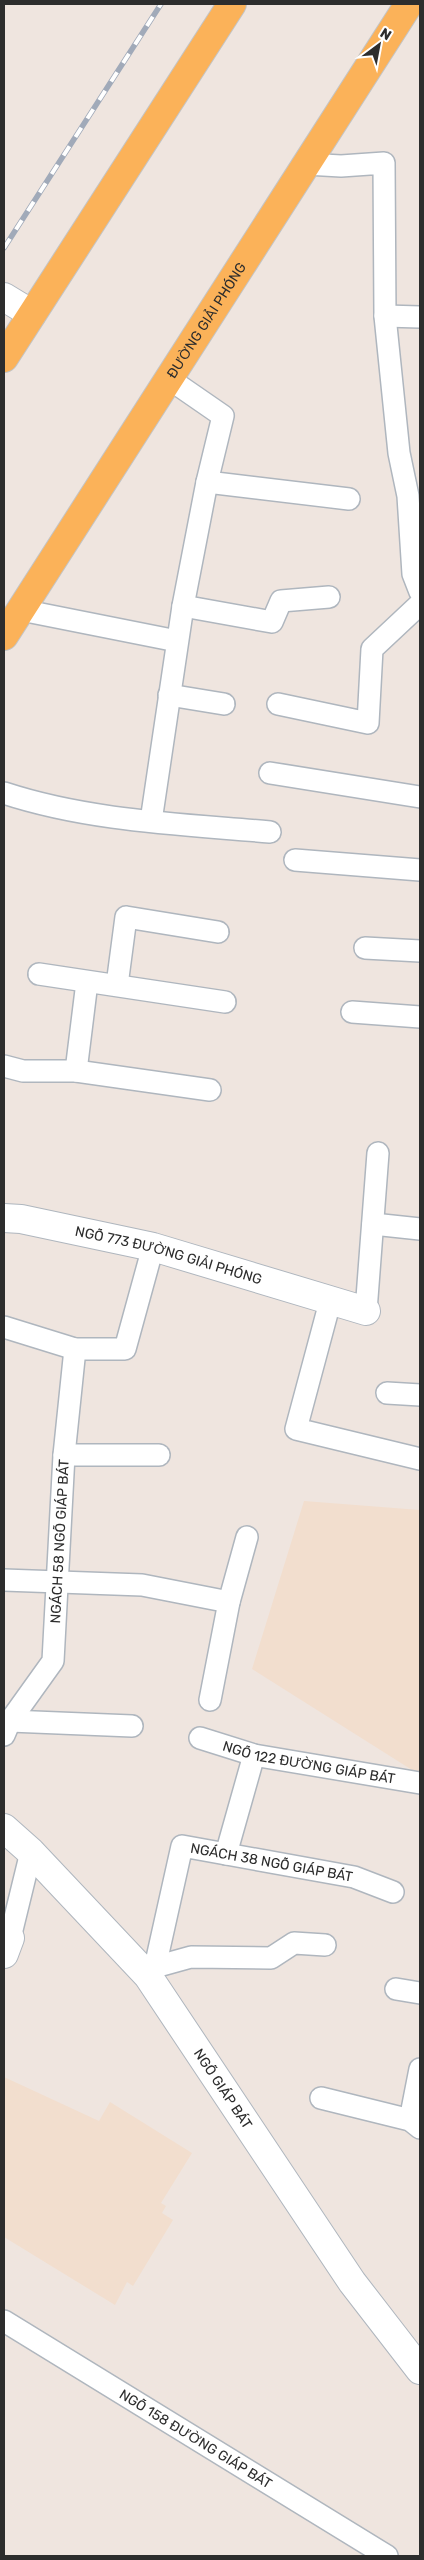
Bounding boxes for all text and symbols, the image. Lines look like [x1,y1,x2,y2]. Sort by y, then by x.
north arrow [354,20,404,70]
text: N [377,25,394,44]
street label: ĐƯỜNG GIẢI PHÓNG [163,259,250,382]
street label: NGÕ 773 ĐƯỜNG GIẢI PHÓNG [74,1223,264,1288]
street label: NGÁCH 58 NGÕ GIÁP BÁT [47,1459,73,1624]
street label: NGÕ 122 ĐƯỜNG GIÁP BÁT [221,1738,396,1788]
street label: NGÁCH 38 NGÕ GIÁP BÁT [189,1840,354,1886]
street label: NGÕ GIÁP BÁT [190,2046,255,2132]
street label: NGÕ 158 ĐƯỜNG GIÁP BÁT [116,2386,275,2492]

